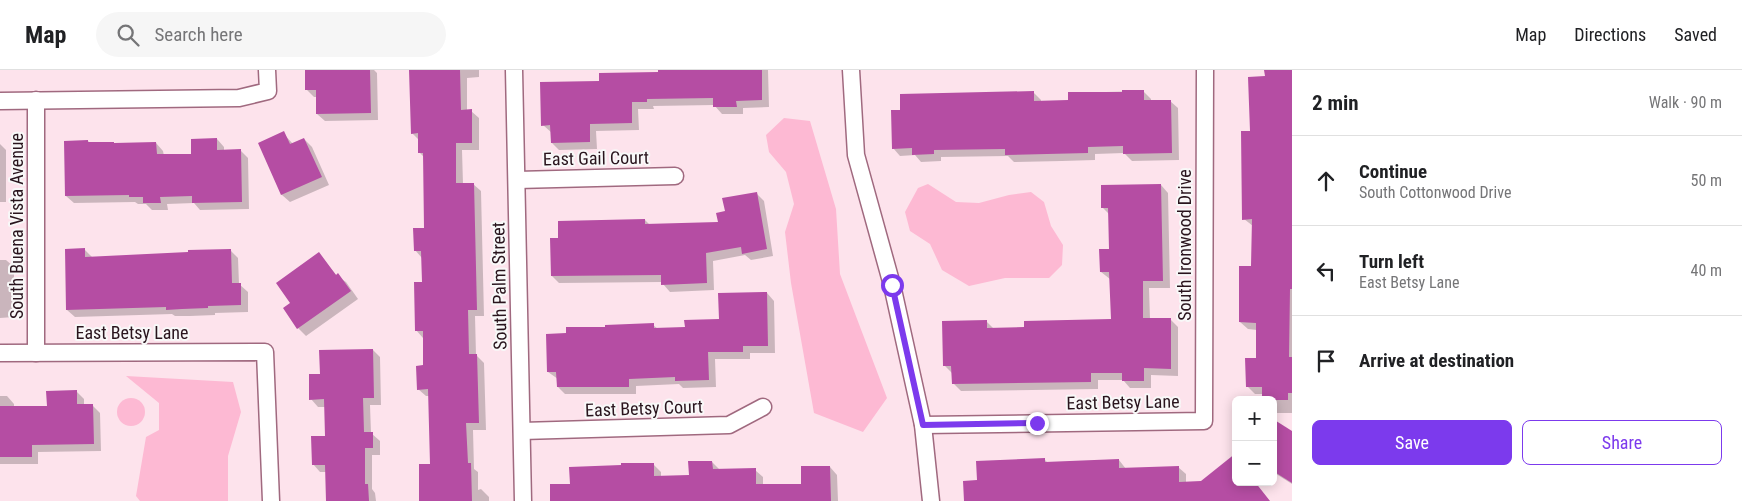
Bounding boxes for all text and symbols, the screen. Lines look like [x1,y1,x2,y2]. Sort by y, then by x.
search box [96,12,446,57]
text: Map [25,21,66,49]
icon: search [114,21,142,49]
text: Search here [154,23,243,46]
text: Map [1515,24,1546,45]
text: Directions [1574,24,1646,45]
text: Saved [1674,24,1717,45]
text: 2 min [1312,91,1359,115]
text: Walk · 90 m [1649,93,1722,112]
street label: South Buena Vista Avenue [6,133,27,319]
street label: East Gail Court [543,147,649,169]
text: Continue [1359,160,1427,183]
icon: ahead [1312,167,1340,195]
street label: South Ironwood Drive [1174,169,1195,321]
text: 50 m [1690,171,1722,190]
text: South Cottonwood Drive [1359,183,1511,202]
street label: South Palm Street [487,222,511,350]
text: Turn left [1359,250,1424,273]
icon: left [1312,257,1340,285]
text: 40 m [1690,261,1722,280]
text: East Betsy Lane [1359,273,1459,292]
route start [881,274,904,297]
street label: East Betsy Lane [75,322,189,343]
icon: arrive [1312,347,1340,375]
text: Arrive at destination [1359,349,1514,372]
street label: East Betsy Lane [1066,391,1180,413]
street label: East Betsy Court [585,395,703,421]
map controls [1232,396,1277,486]
button: + [1232,396,1277,441]
route end [1026,412,1049,435]
button: Save [1312,420,1512,465]
button: Share [1522,420,1722,465]
button: − [1232,441,1277,486]

